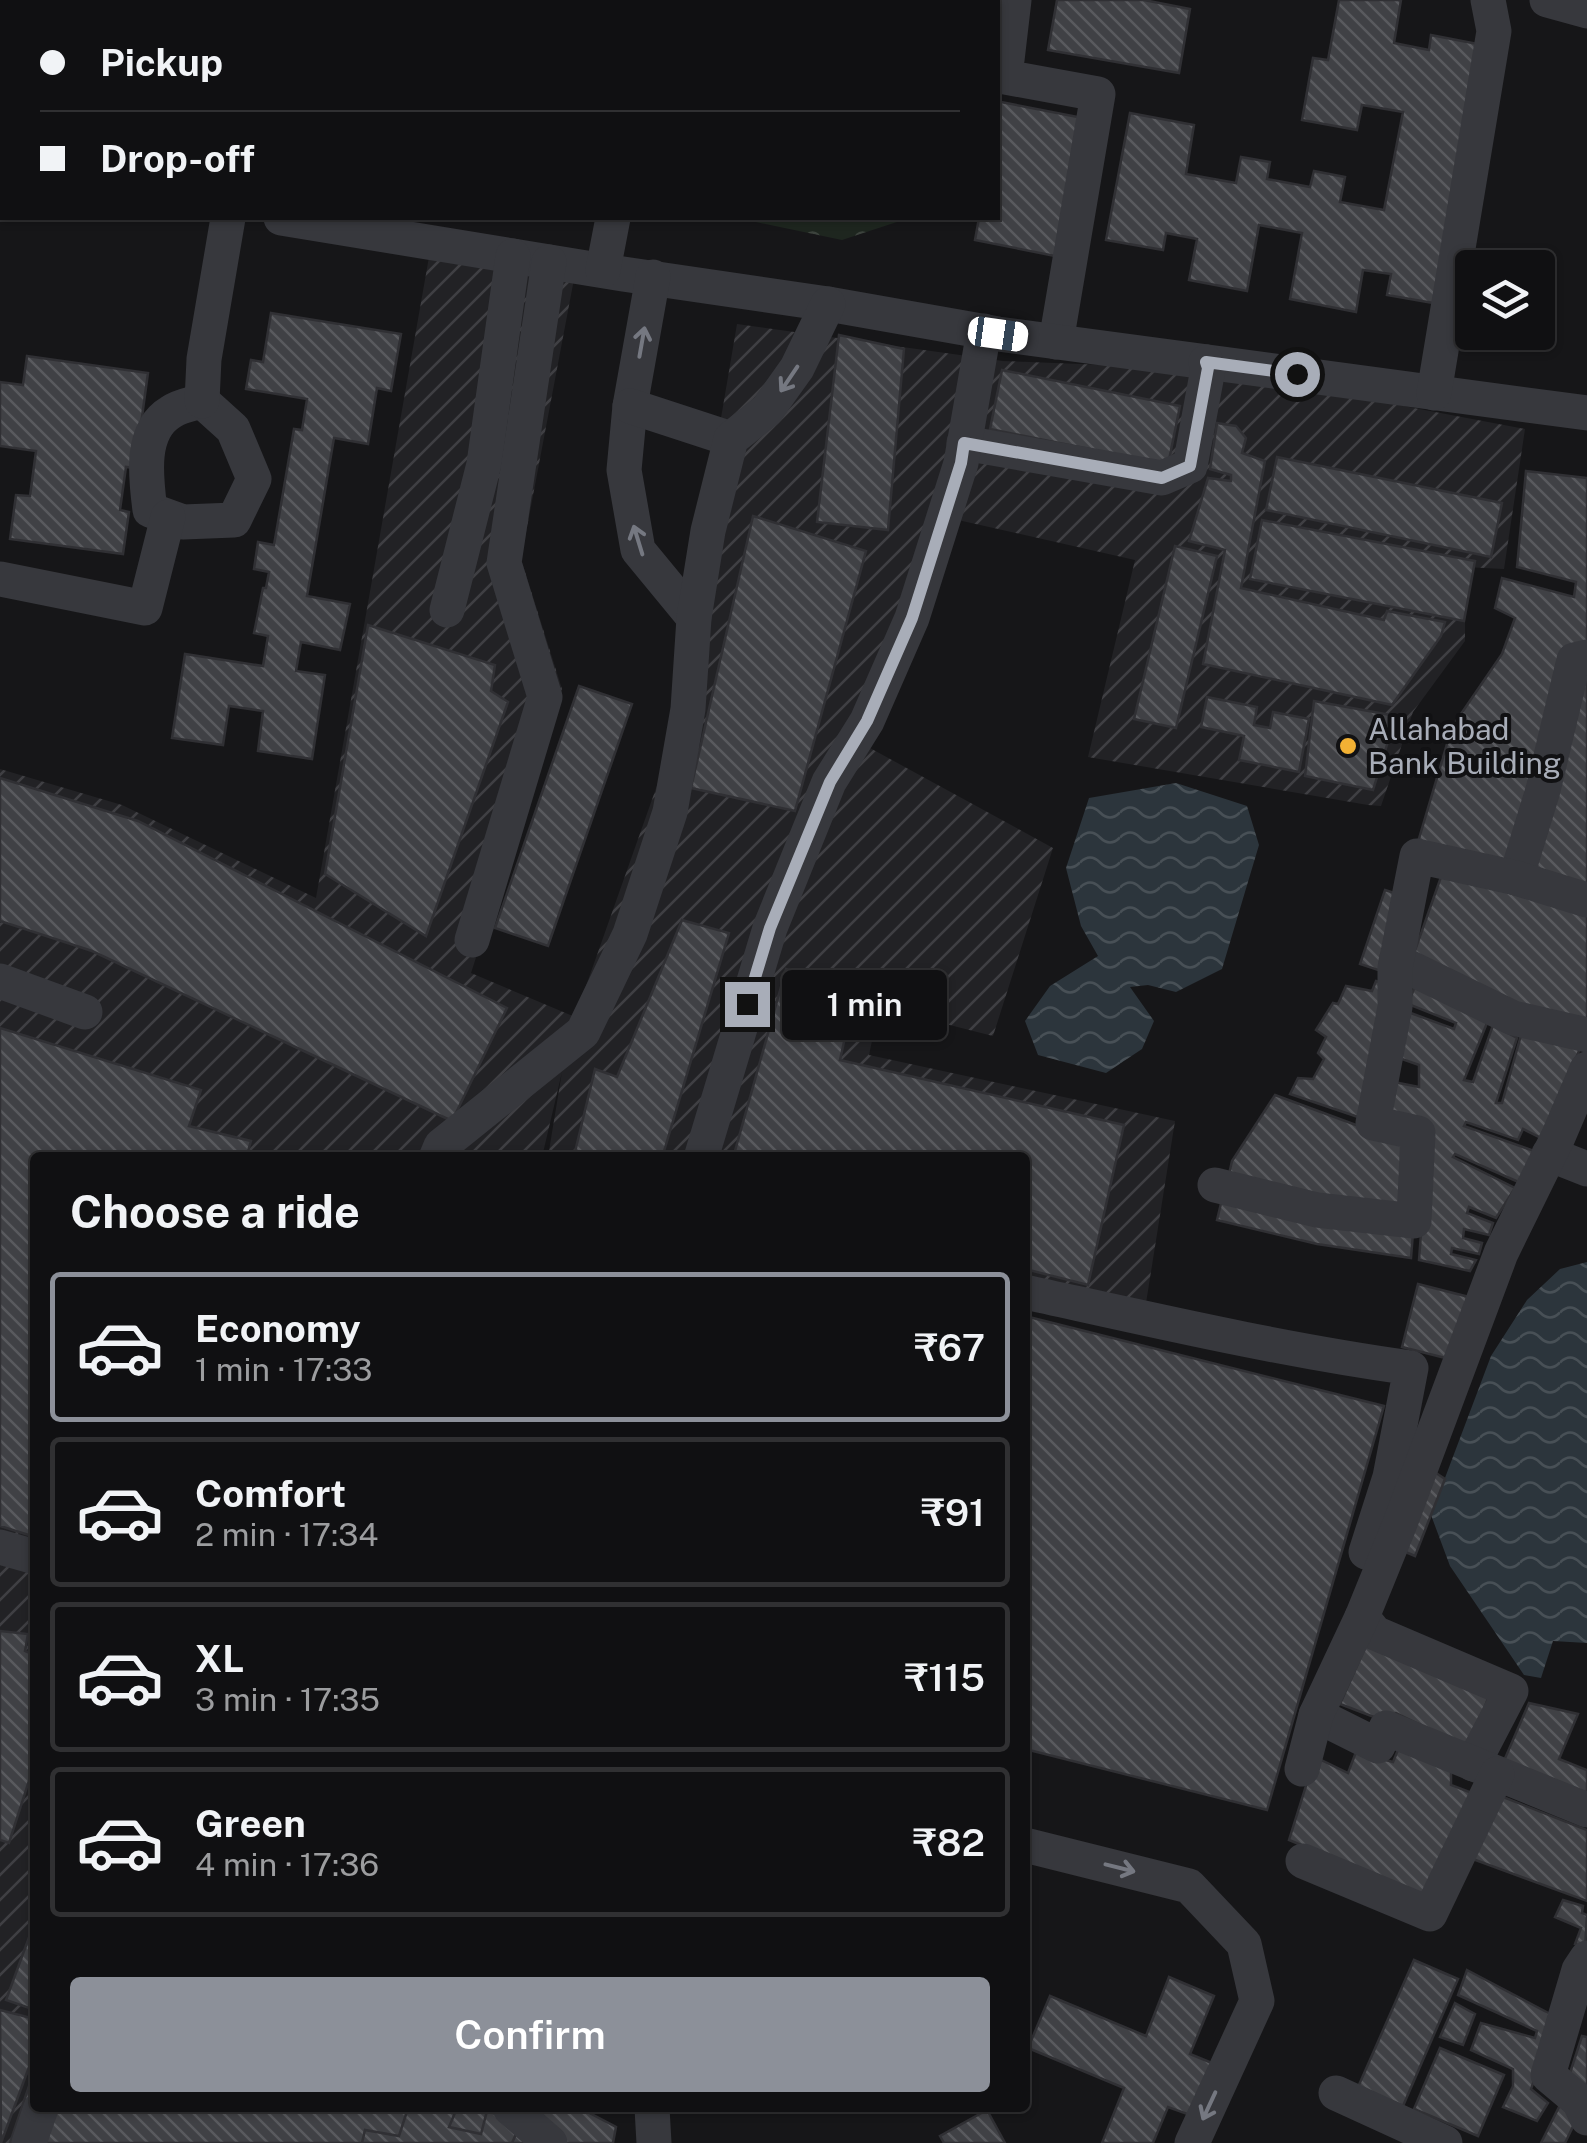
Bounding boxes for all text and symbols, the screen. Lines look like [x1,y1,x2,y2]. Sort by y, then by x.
text: Pickup [100,40,223,85]
text: Drop-off [100,136,255,181]
map controls [1455,250,1555,350]
button: layers [1455,250,1555,350]
car [966,315,1030,353]
one-way arrow [633,326,652,358]
route start [1275,352,1320,397]
one-way arrow [779,364,800,392]
one-way arrow [628,525,646,556]
place label: Allahabad Bank Building [1368,711,1562,781]
marker: Allahabad Bank Building [1337,735,1359,757]
callout: 1 min [782,969,947,1039]
route end [725,982,770,1027]
text: 1 min [826,986,903,1023]
text: Choose a ride [70,1185,360,1238]
icon: car [75,1302,165,1392]
text: Economy [195,1306,361,1351]
text: ₹67 [914,1325,985,1370]
text: 1 min · 17:33 [195,1351,372,1388]
icon: car [75,1467,165,1557]
text: Comfort [195,1471,346,1516]
text: ₹91 [921,1490,985,1535]
text: 2 min · 17:34 [195,1516,378,1553]
icon: car [75,1632,165,1722]
text: XL [195,1636,244,1681]
text: ₹115 [905,1655,985,1700]
text: 3 min · 17:35 [195,1681,380,1718]
icon: car [75,1797,165,1887]
text: Green [195,1801,306,1846]
text: ₹82 [913,1820,985,1865]
text: 4 min · 17:36 [195,1846,379,1883]
one-way arrow [1104,1860,1135,1879]
button: Confirm [70,1977,990,2092]
one-way arrow [1199,2090,1217,2120]

